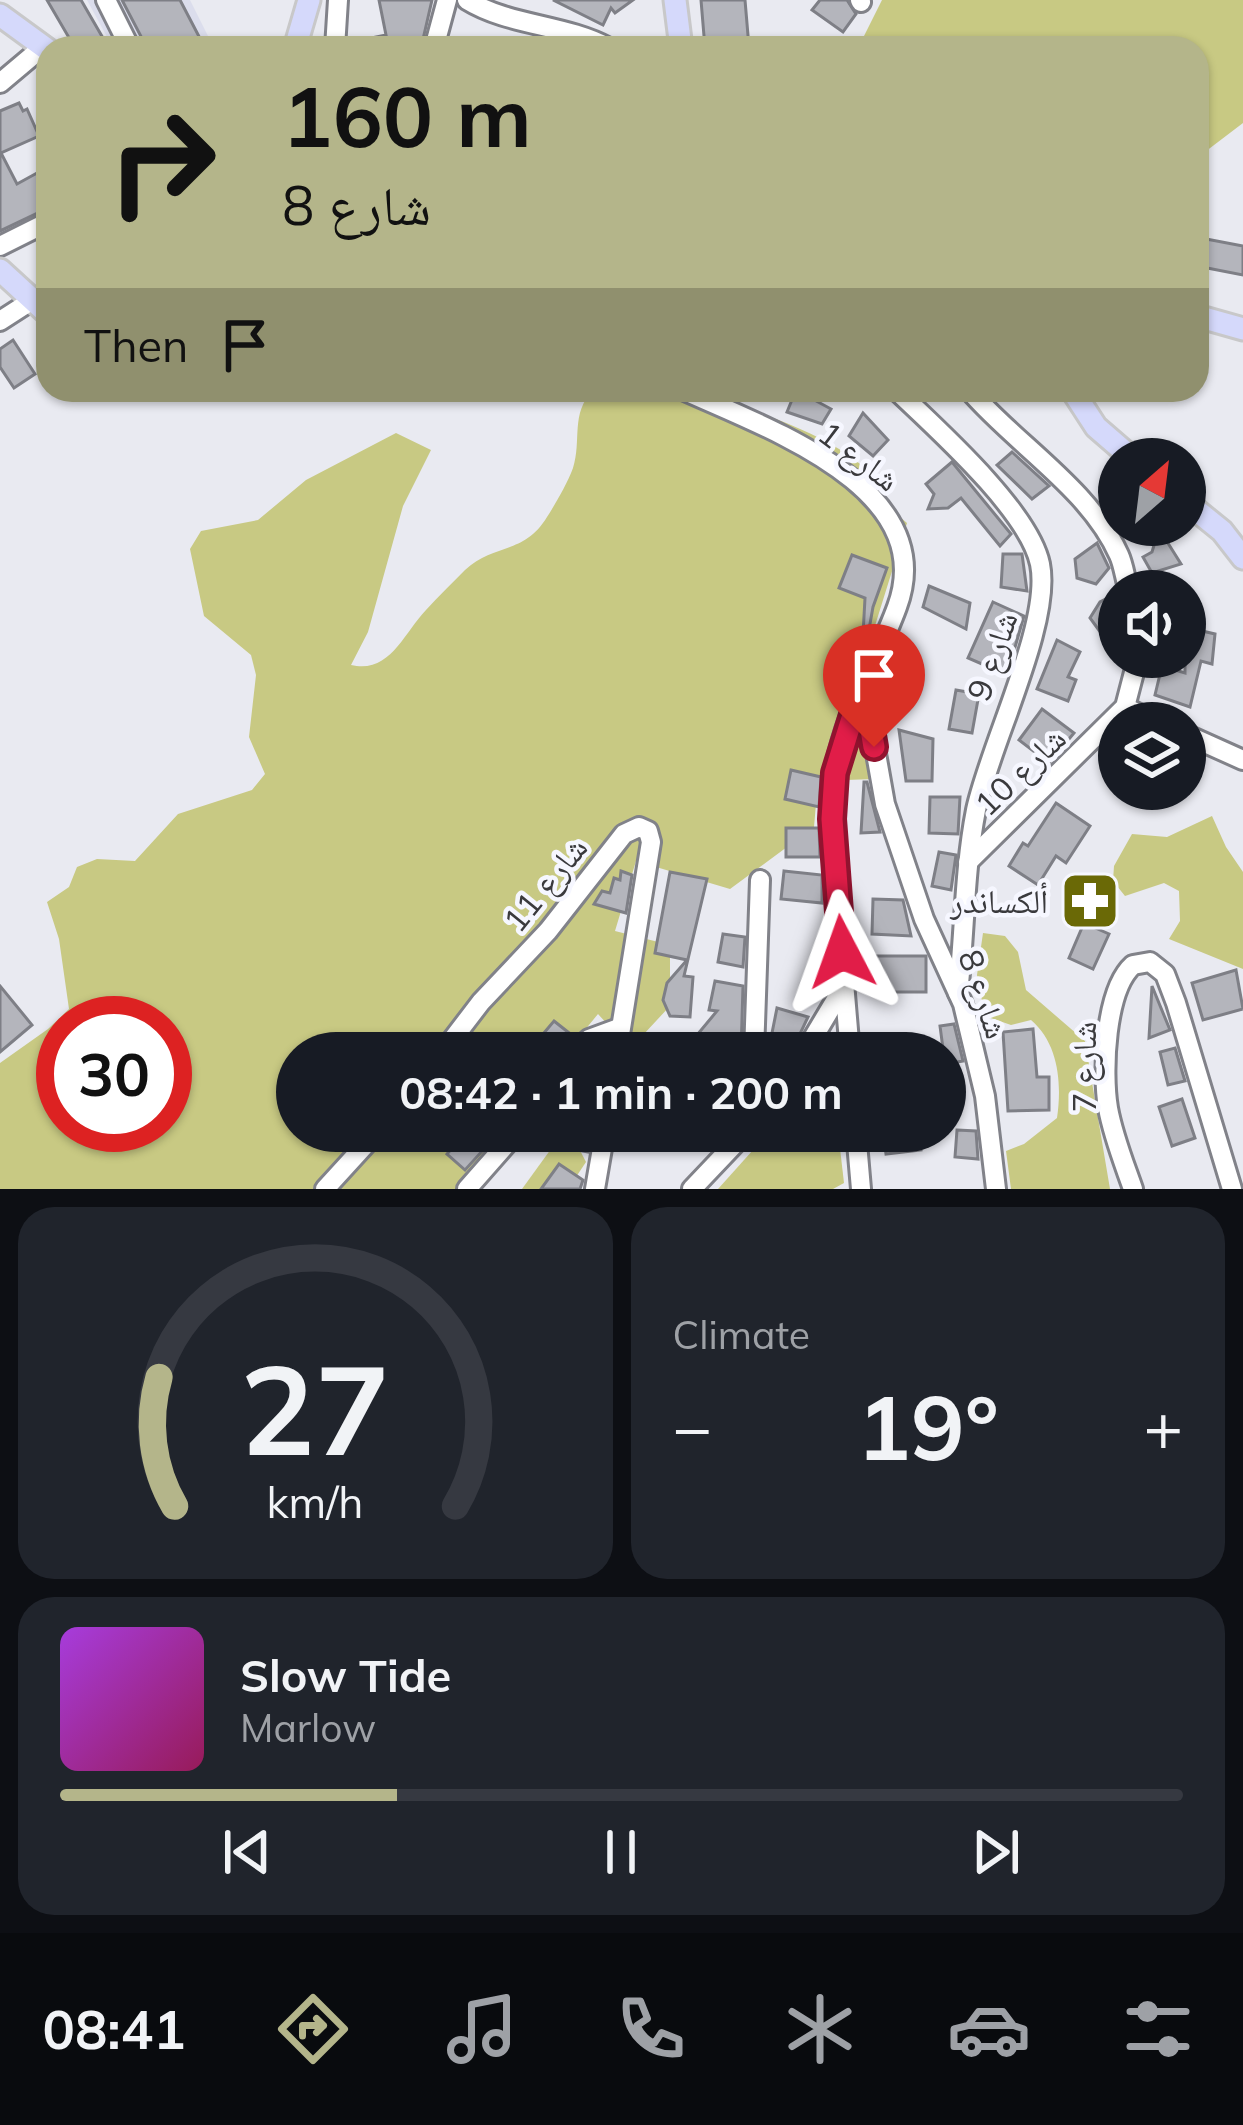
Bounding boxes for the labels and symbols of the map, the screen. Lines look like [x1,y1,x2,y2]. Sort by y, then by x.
street label: شارع 1 [810,412,908,500]
north arrow [1098,438,1206,546]
street label: شارع 9 [957,606,1027,706]
pin [823,624,925,747]
street label: شارع 10 [966,717,1074,825]
street label: شارع 11 [494,828,596,940]
pharmacy icon: ألكساندر [1059,870,1121,932]
place label: ألكساندر [949,880,1048,921]
position arrow [779,889,905,1015]
street label: شارع 8 [949,944,1019,1044]
speed limit sign: 30 [36,996,192,1152]
street label: شارع 7 [1063,1021,1105,1113]

